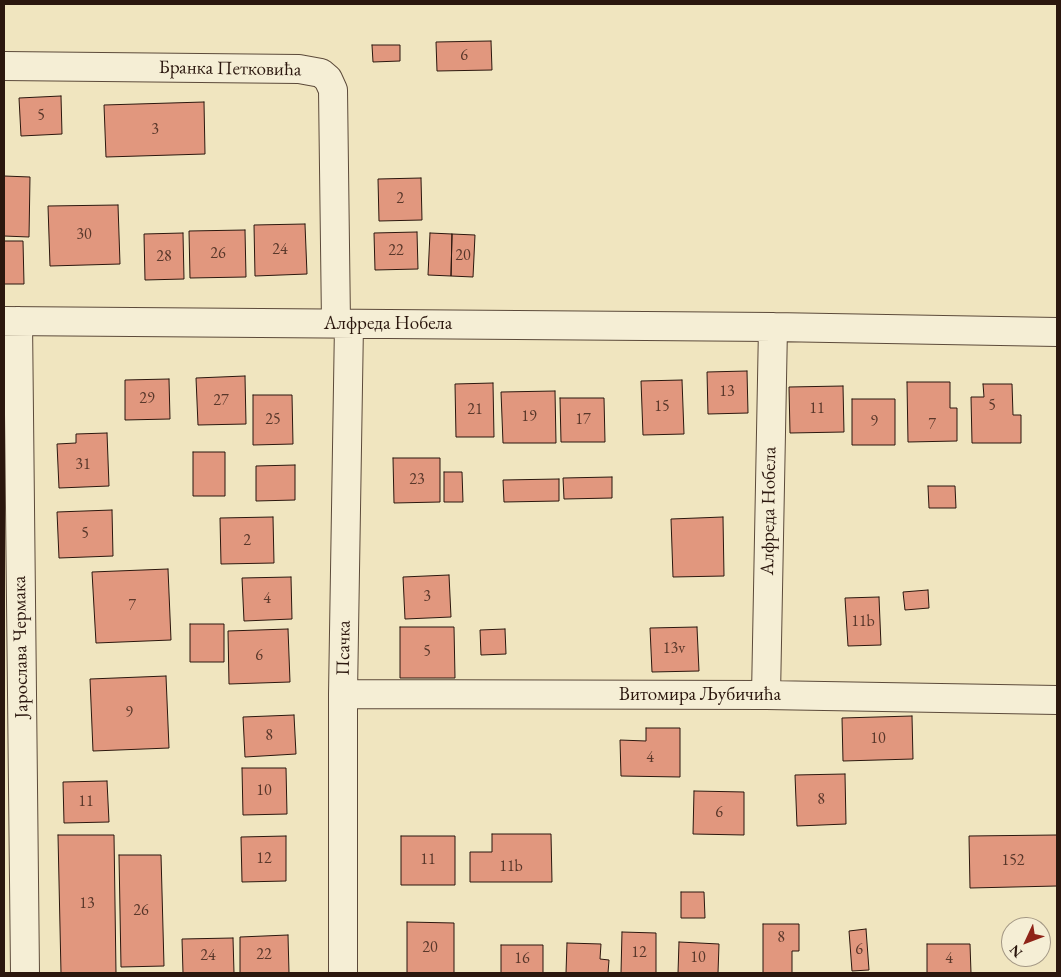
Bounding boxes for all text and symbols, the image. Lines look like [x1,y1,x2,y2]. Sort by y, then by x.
house number: 6 [460,46,468,66]
street label: Бранка Петковића [158,56,302,82]
house number: 5 [37,106,45,126]
house number: 3 [151,120,159,140]
house number: 2 [396,189,404,209]
house number: 30 [76,225,92,245]
house number: 24 [272,240,288,260]
house number: 22 [388,241,404,261]
house number: 26 [210,244,226,264]
house number: 20 [455,246,471,266]
house number: 28 [156,247,172,267]
street label: Алфреда Нобела [324,313,452,335]
house number: 13 [719,382,735,402]
house number: 29 [139,389,155,409]
house number: 27 [213,391,229,411]
house number: 5 [988,396,996,416]
house number: 15 [654,397,670,417]
house number: 11 [809,399,825,419]
house number: 21 [467,400,483,420]
house number: 19 [521,407,537,427]
house number: 25 [265,410,281,430]
house number: 17 [575,410,591,430]
house number: 9 [870,412,878,432]
house number: 7 [928,415,936,435]
street label: Алфреда Нобела [756,447,782,575]
house number: 31 [75,455,91,475]
house number: 23 [409,470,425,490]
house number: 5 [81,524,89,544]
house number: 2 [243,531,251,551]
street label: Јарослава Чермака [8,576,34,718]
house number: 3 [423,587,431,607]
house number: 4 [263,589,271,609]
house number: 7 [128,596,136,616]
house number: 11b [851,612,875,632]
street label: Псачка [332,620,356,676]
house number: 13v [663,639,685,659]
house number: 5 [423,642,431,662]
house number: 6 [255,646,263,666]
street label: Витомира Љубичића [619,684,781,706]
house number: 9 [125,703,133,723]
house number: 8 [265,726,273,746]
house number: 10 [870,729,886,749]
house number: 4 [646,748,654,768]
house number: 10 [256,781,272,801]
house number: 8 [817,790,825,810]
house number: 11 [78,792,94,812]
house number: 6 [715,803,723,823]
house number: 12 [256,849,272,869]
house number: 11 [420,850,436,870]
house number: 152 [1001,851,1025,871]
house number: 11b [499,857,523,877]
house number: 13 [79,894,95,914]
house number: 26 [133,901,149,921]
north arrow [1001,917,1051,967]
house number: 8 [777,928,785,948]
house number: 20 [422,938,438,958]
house number: 6 [855,940,863,960]
text: N [1005,941,1026,962]
house number: 12 [631,943,647,963]
house number: 22 [256,945,272,965]
house number: 24 [200,946,216,966]
house number: 10 [690,948,706,968]
house number: 16 [514,949,530,969]
house number: 4 [945,949,953,969]

